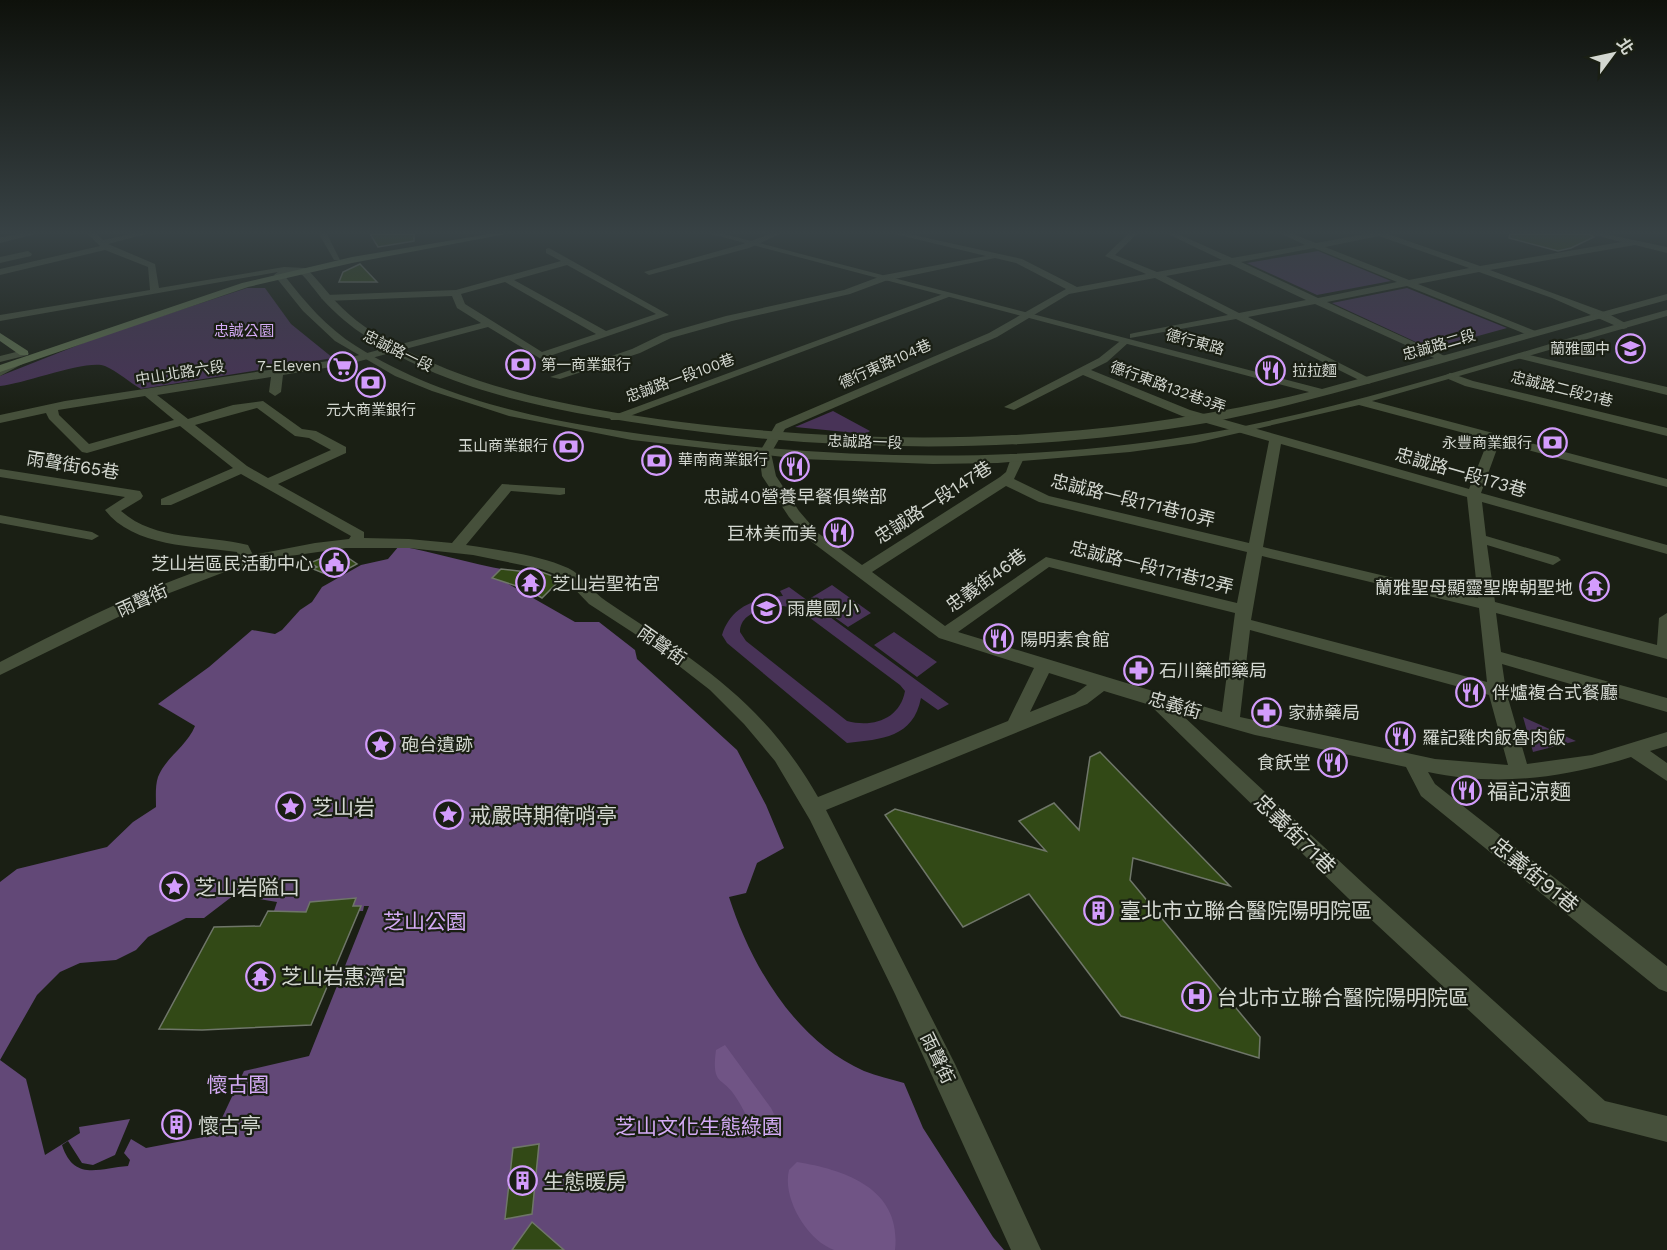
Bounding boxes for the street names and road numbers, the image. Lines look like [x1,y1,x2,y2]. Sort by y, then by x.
street label: 忠誠路一段 [360,326,436,376]
street label: 德行東路 [1164,326,1226,358]
street label: 忠誠路二段 [1400,326,1478,364]
street label: 德行東路104巷 [836,336,934,392]
street label: 忠誠路一段100巷 [623,350,737,406]
street label: 中山北路六段 [134,357,226,389]
street label: 德行東路132巷3弄 [1108,358,1228,416]
street label: 忠誠路二段21巷 [1509,368,1615,410]
street label: 忠誠路一段 [827,432,903,452]
street label: 忠誠路一段173巷 [1393,443,1529,501]
street label: 雨聲街65巷 [25,447,121,483]
street label: 忠誠路一段147巷 [871,456,995,548]
street label: 忠誠路一段171巷10弄 [1049,469,1217,531]
street label: 忠誠路一段171巷12弄 [1068,537,1236,597]
street label: 忠義街46巷 [942,544,1030,616]
street label: 雨聲街 [113,579,171,621]
street label: 雨聲街 [634,621,690,669]
street label: 忠義街 [1146,687,1204,723]
street label: 忠義街71巷 [1249,789,1341,879]
street label: 忠義街91巷 [1486,832,1584,918]
street label: 雨聲街 [917,1029,959,1087]

